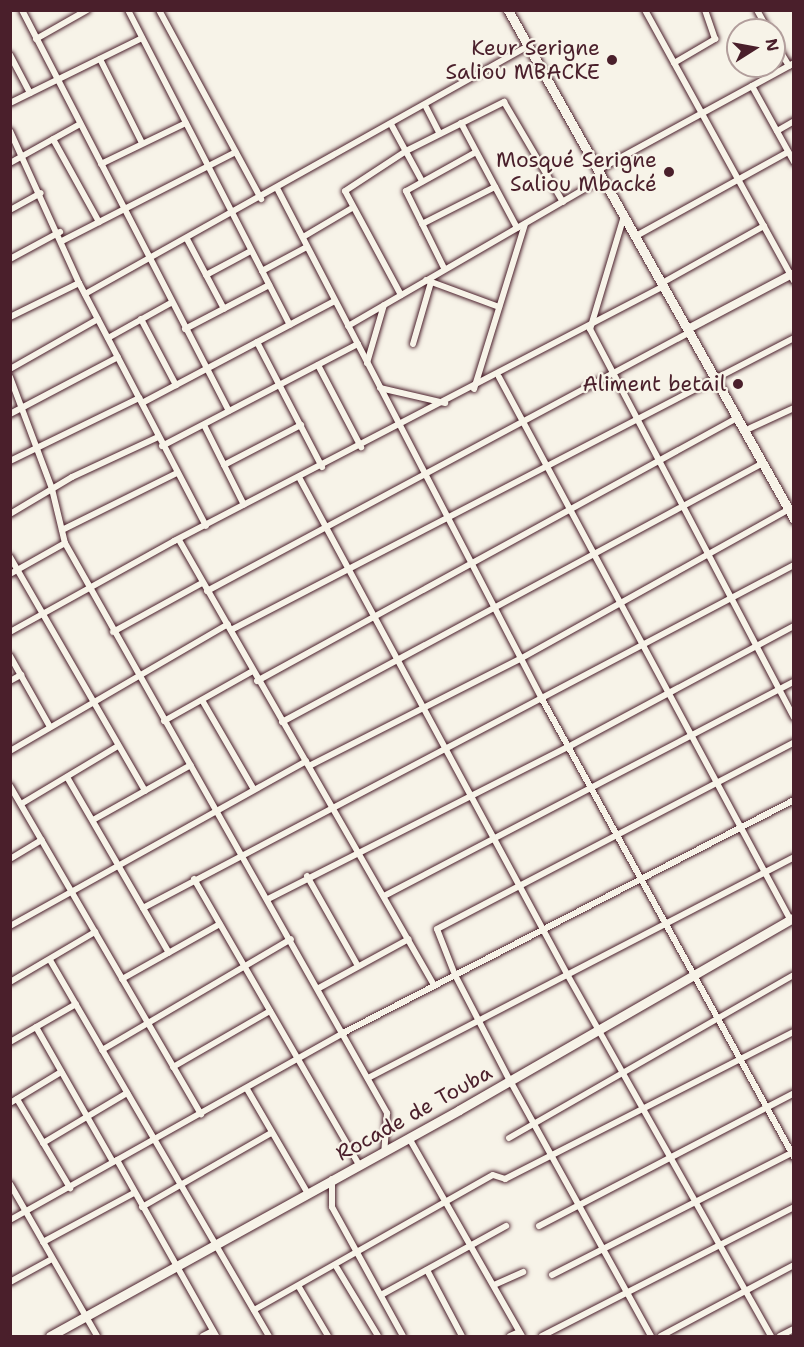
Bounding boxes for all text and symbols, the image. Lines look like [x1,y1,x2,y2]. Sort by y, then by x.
north arrow [726,18,786,78]
place label: Keur Serigne Saliou MBACKE [446,35,600,85]
text: N [761,37,784,53]
marker: Keur Serigne Saliou MBACKE [605,53,619,67]
place label: Mosqué Serigne Saliou Mbacké [496,147,657,197]
marker: Mosqué Serigne Saliou Mbacké [662,165,676,179]
place label: Aliment betail [583,371,726,397]
marker: Aliment betail [731,377,745,391]
street label: Rocade de Touba [332,1060,496,1166]

